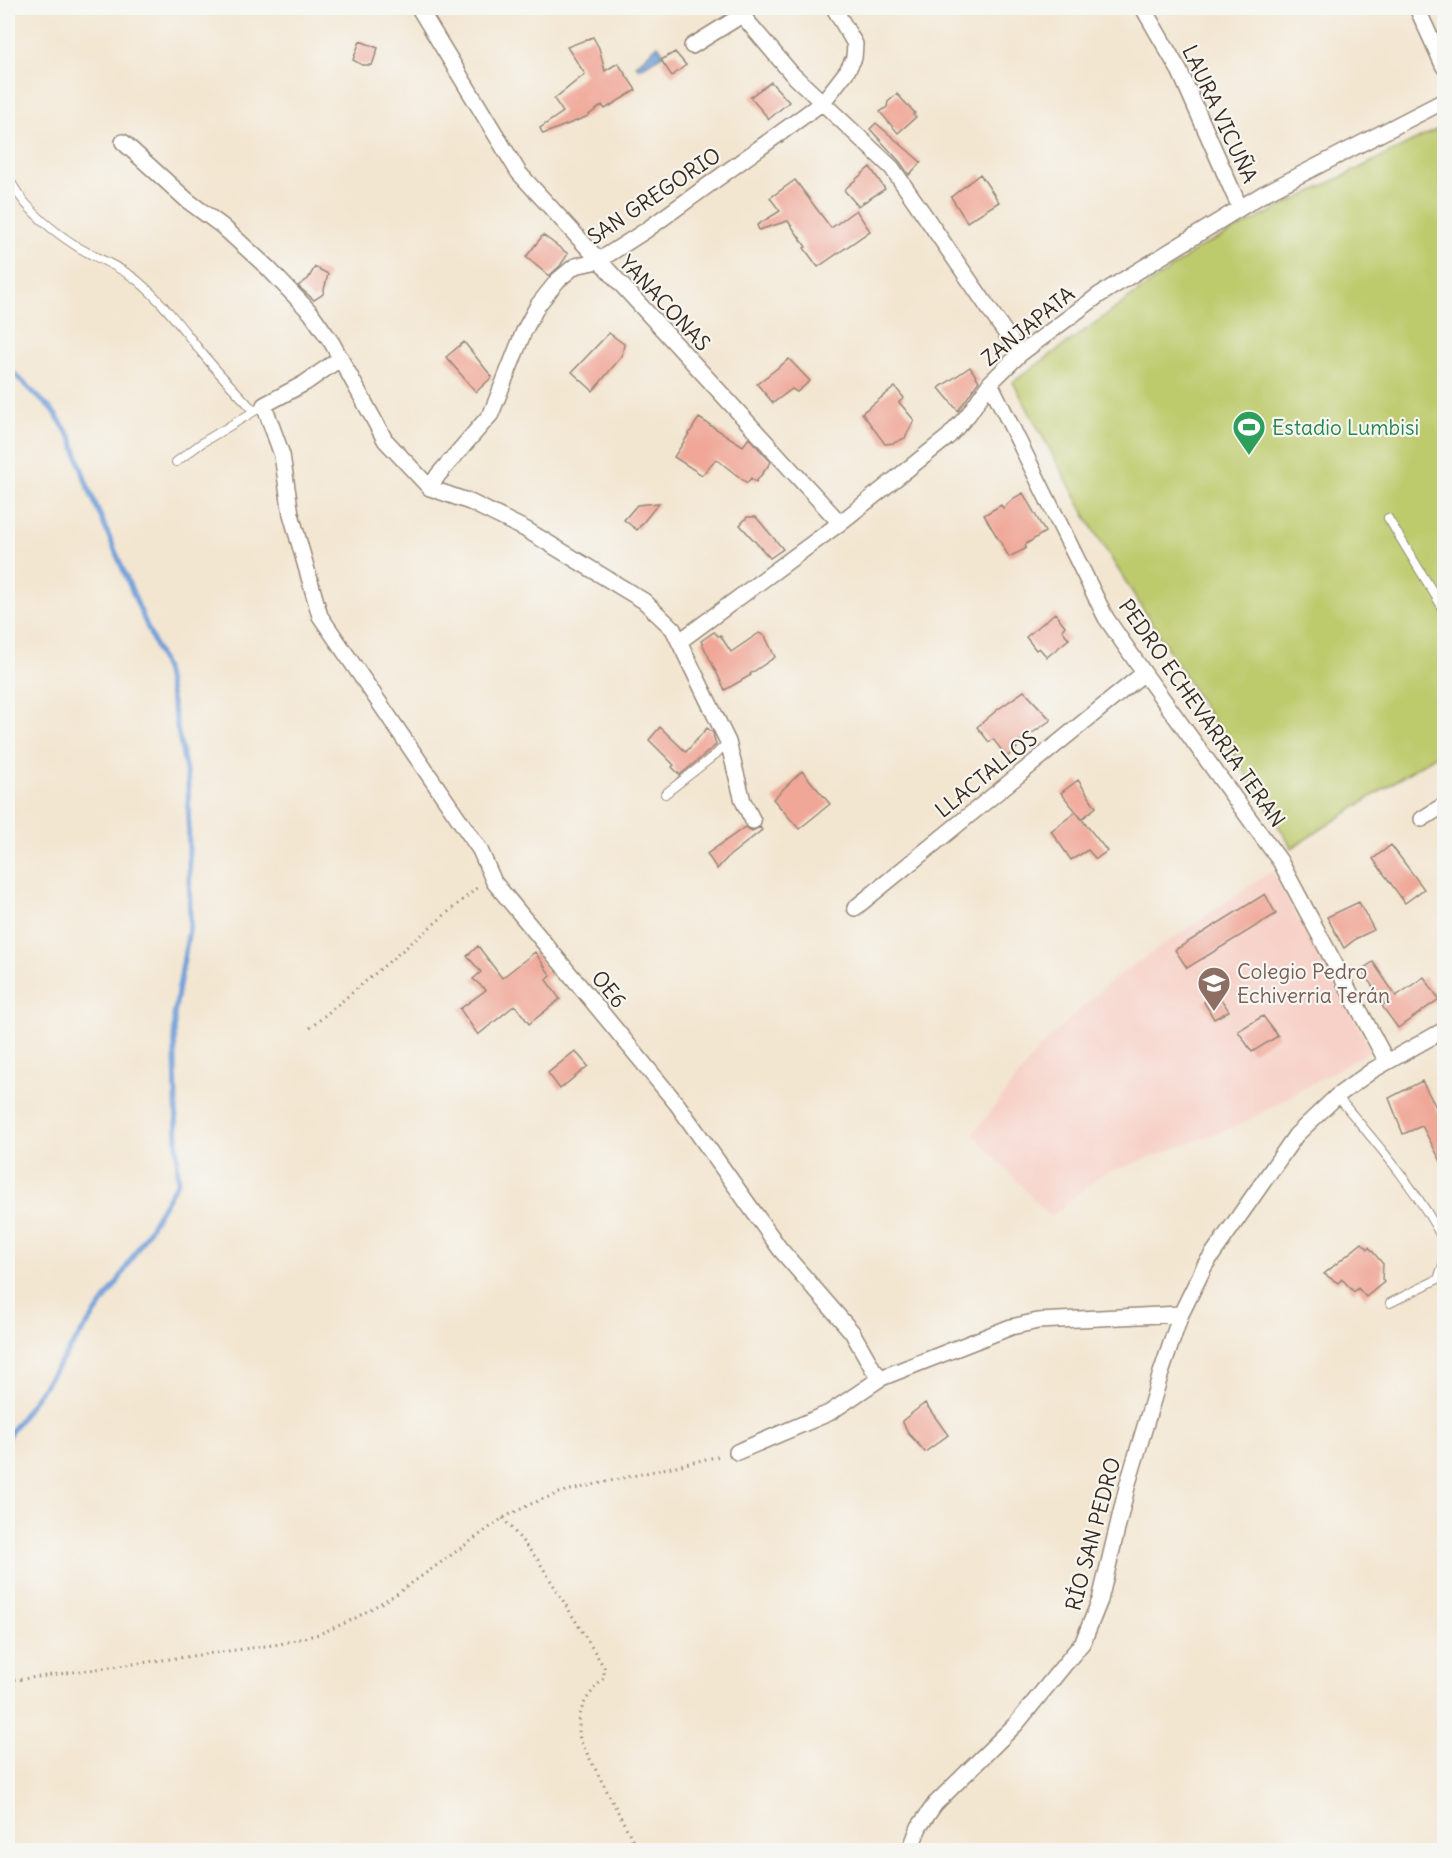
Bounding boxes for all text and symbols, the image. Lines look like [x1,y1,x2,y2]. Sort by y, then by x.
street label: LAURA VICUÑA [1176,41,1264,187]
street label: SAN GREGORIO [582,141,726,251]
street label: YANACONAS [614,249,716,357]
street label: ZANJAPATA [976,280,1080,372]
sports icon: Estadio Lumbisi [1231,409,1267,456]
place label: Estadio Lumbisi [1272,414,1419,441]
street label: PEDRO ECHEVARRIA TERAN [1113,594,1291,832]
street label: LLACTALLOS [929,725,1043,823]
place label: Colegio Pedro Echiverria Terán [1237,958,1390,1009]
street label: OE6 [586,965,632,1013]
school or university icon: Colegio Pedro Echiverria Terán [1196,965,1232,1012]
street label: RÍO SAN PEDRO [1060,1454,1126,1614]

